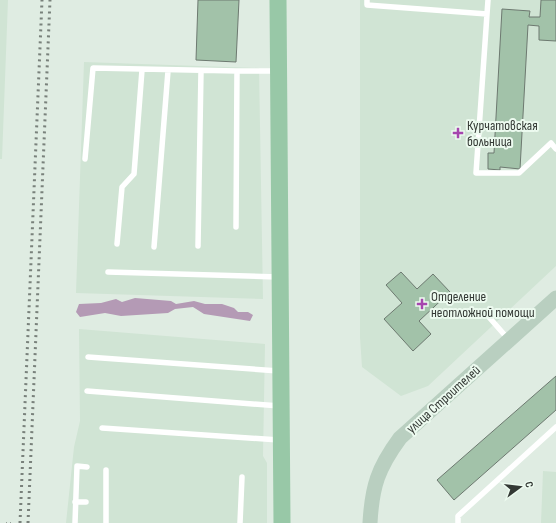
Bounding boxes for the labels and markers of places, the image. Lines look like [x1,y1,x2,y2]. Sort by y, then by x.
place label: Курчатовская больница [467,117,538,150]
marker: Курчатовская больница [452,127,464,139]
place label: Отделение неотложной помощи [431,288,535,321]
marker: Отделение неотложной помощи [416,298,428,310]

